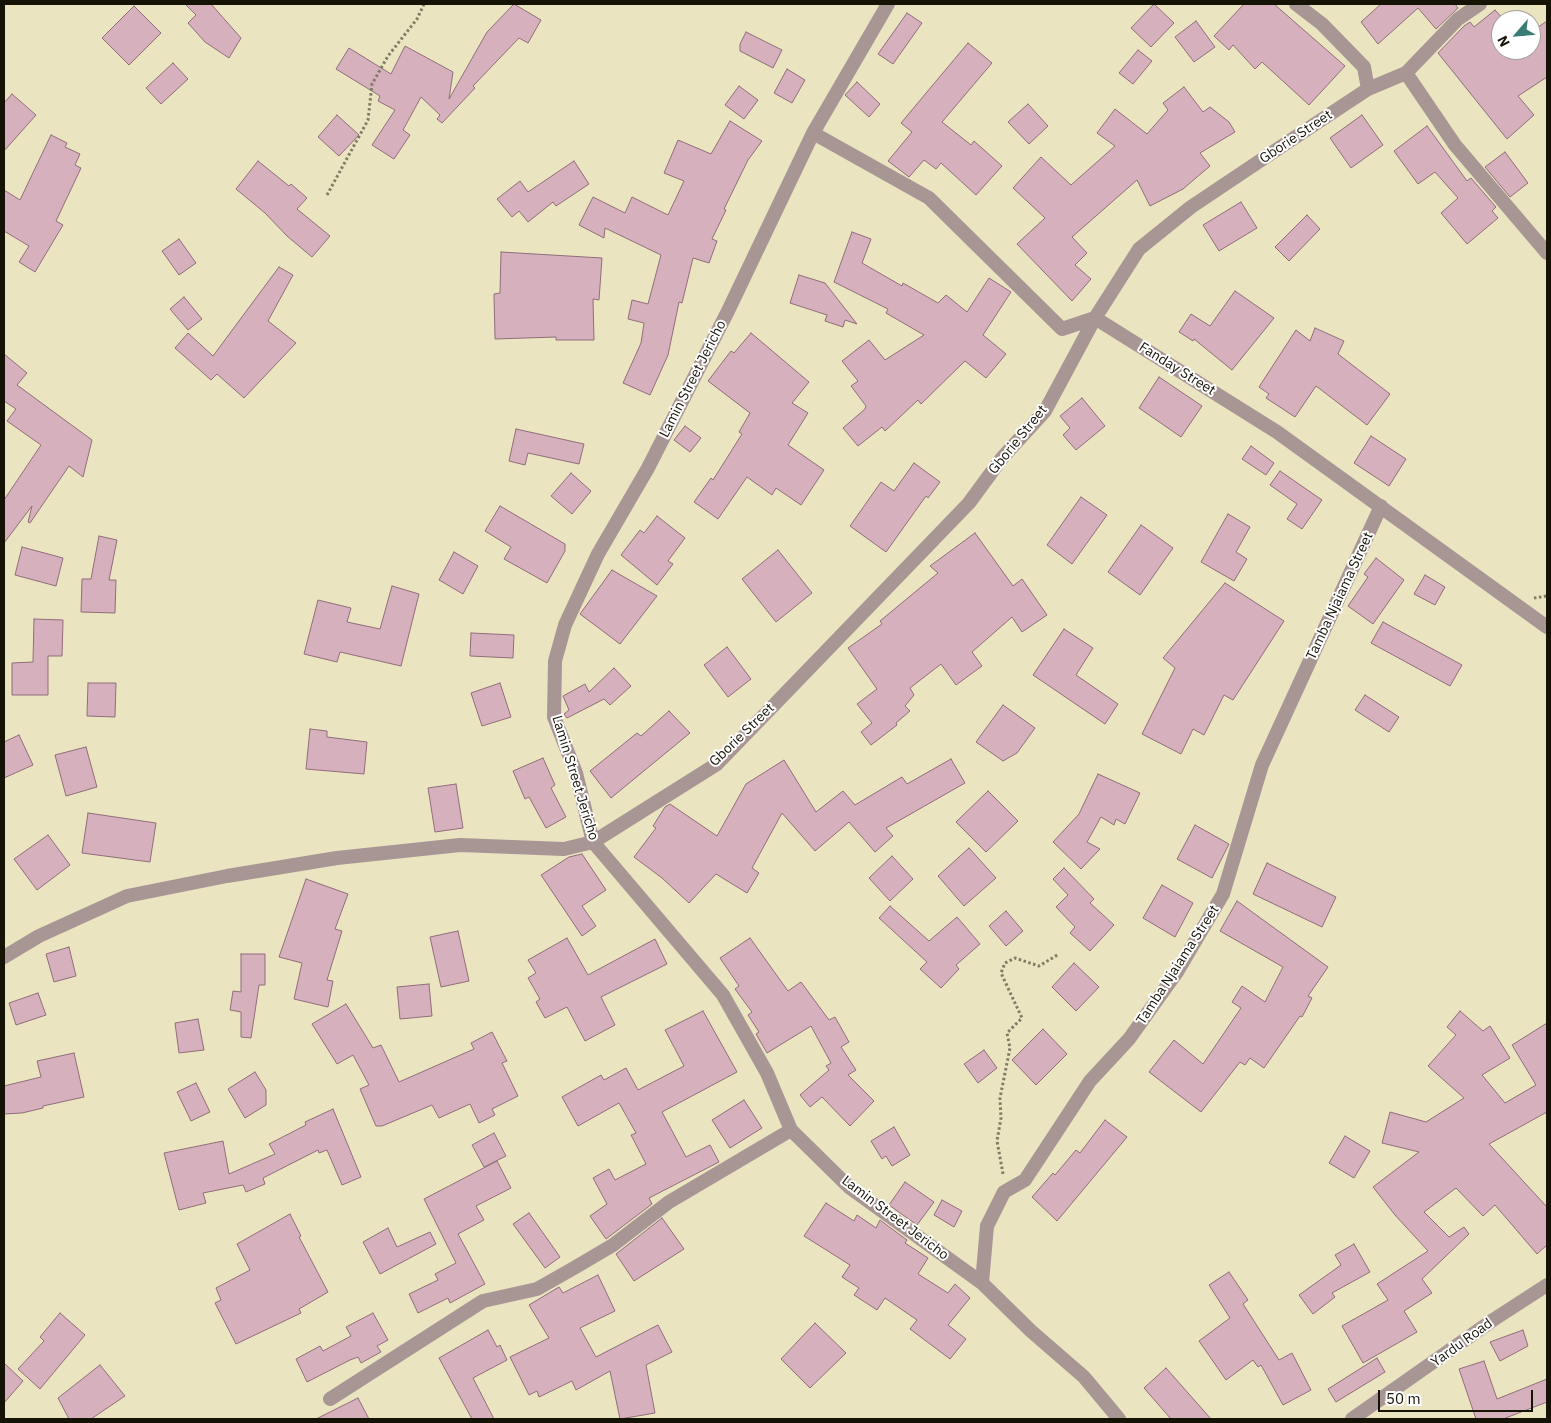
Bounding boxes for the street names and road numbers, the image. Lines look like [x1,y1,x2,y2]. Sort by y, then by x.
street label: Gborie Street [1257,107,1335,167]
street label: Lamin Street Jericho [656,318,730,440]
street label: Fanday Street [1136,339,1218,399]
street label: Gborie Street [985,402,1051,478]
street label: Tamba Njaiama Street [1303,530,1377,662]
street label: Gborie Street [706,700,778,770]
street label: Lamin Street Jericho [548,714,602,842]
street label: Tamba Njaiama Street [1133,902,1223,1028]
street label: Lamin Street Jericho [838,1172,952,1264]
street label: Yardu Road [1428,1315,1496,1371]

